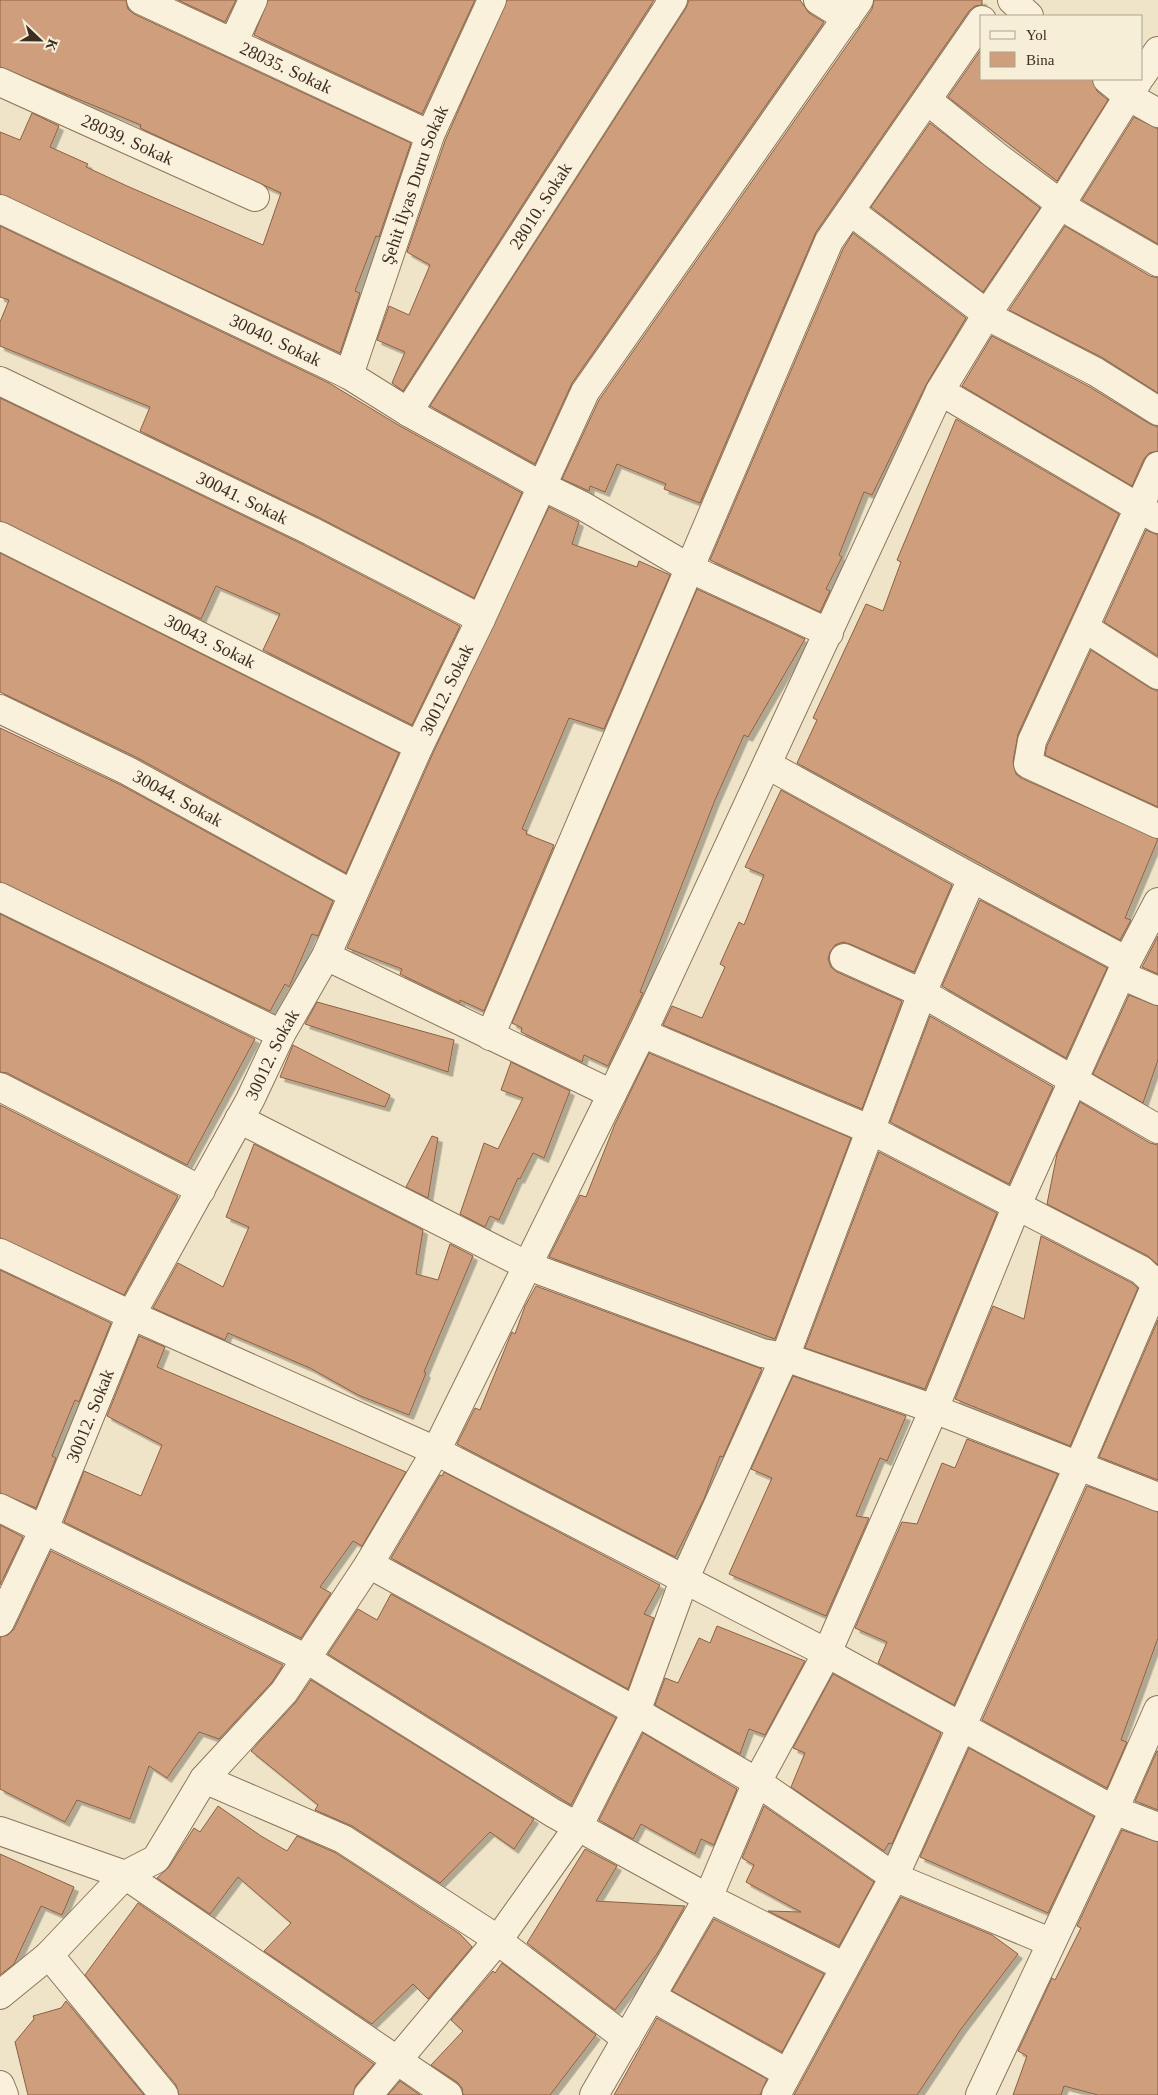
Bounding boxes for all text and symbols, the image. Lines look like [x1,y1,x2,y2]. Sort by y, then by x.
north arrow [15,15,65,65]
legend [980,15,1143,80]
text: Yol [1026,27,1047,43]
text: K [43,37,61,53]
street label: 28035. Sokak [237,38,335,98]
text: Bina [1026,52,1055,68]
street label: Şehit İlyas Duru Sokak [377,102,452,267]
street label: 28039. Sokak [78,110,177,169]
street label: 28010. Sokak [505,159,576,253]
street label: 30040. Sokak [226,310,324,370]
street label: 30041. Sokak [193,467,291,528]
street label: 30043. Sokak [161,610,259,672]
street label: 30012. Sokak [416,641,477,739]
street label: 30044. Sokak [130,766,226,831]
street label: 30012. Sokak [241,1006,303,1103]
street label: 30012. Sokak [62,1366,118,1466]

